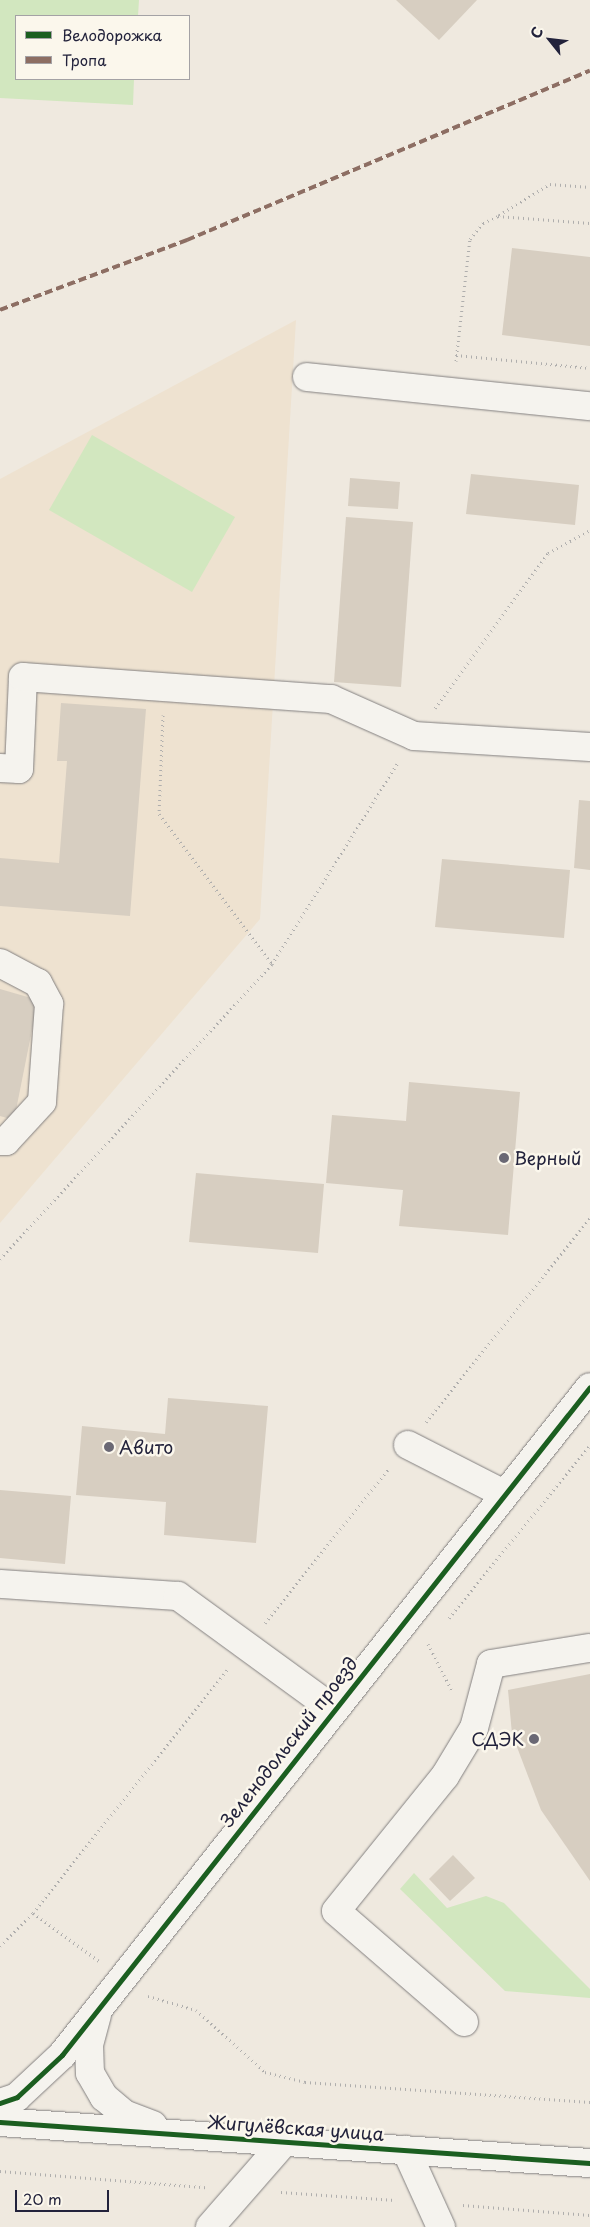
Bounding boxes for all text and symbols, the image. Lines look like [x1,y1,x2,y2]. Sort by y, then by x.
legend [15,15,190,80]
north arrow [525,15,575,65]
text: Велодорожка [62,23,162,46]
text: С [525,23,548,42]
text: Тропа [62,48,107,71]
place label: Верный [514,1147,581,1169]
marker: Верный [498,1152,510,1164]
place label: Авито [119,1436,173,1458]
marker: Авито [103,1441,115,1453]
street label: Зеленодольский проезд [216,1653,362,1831]
place label: СДЭК [471,1728,524,1750]
marker: СДЭК [528,1733,540,1745]
street label: Жигулёвская улица [207,2111,385,2145]
scale bar [18,2180,111,2212]
text: 20 m [23,2187,62,2210]

